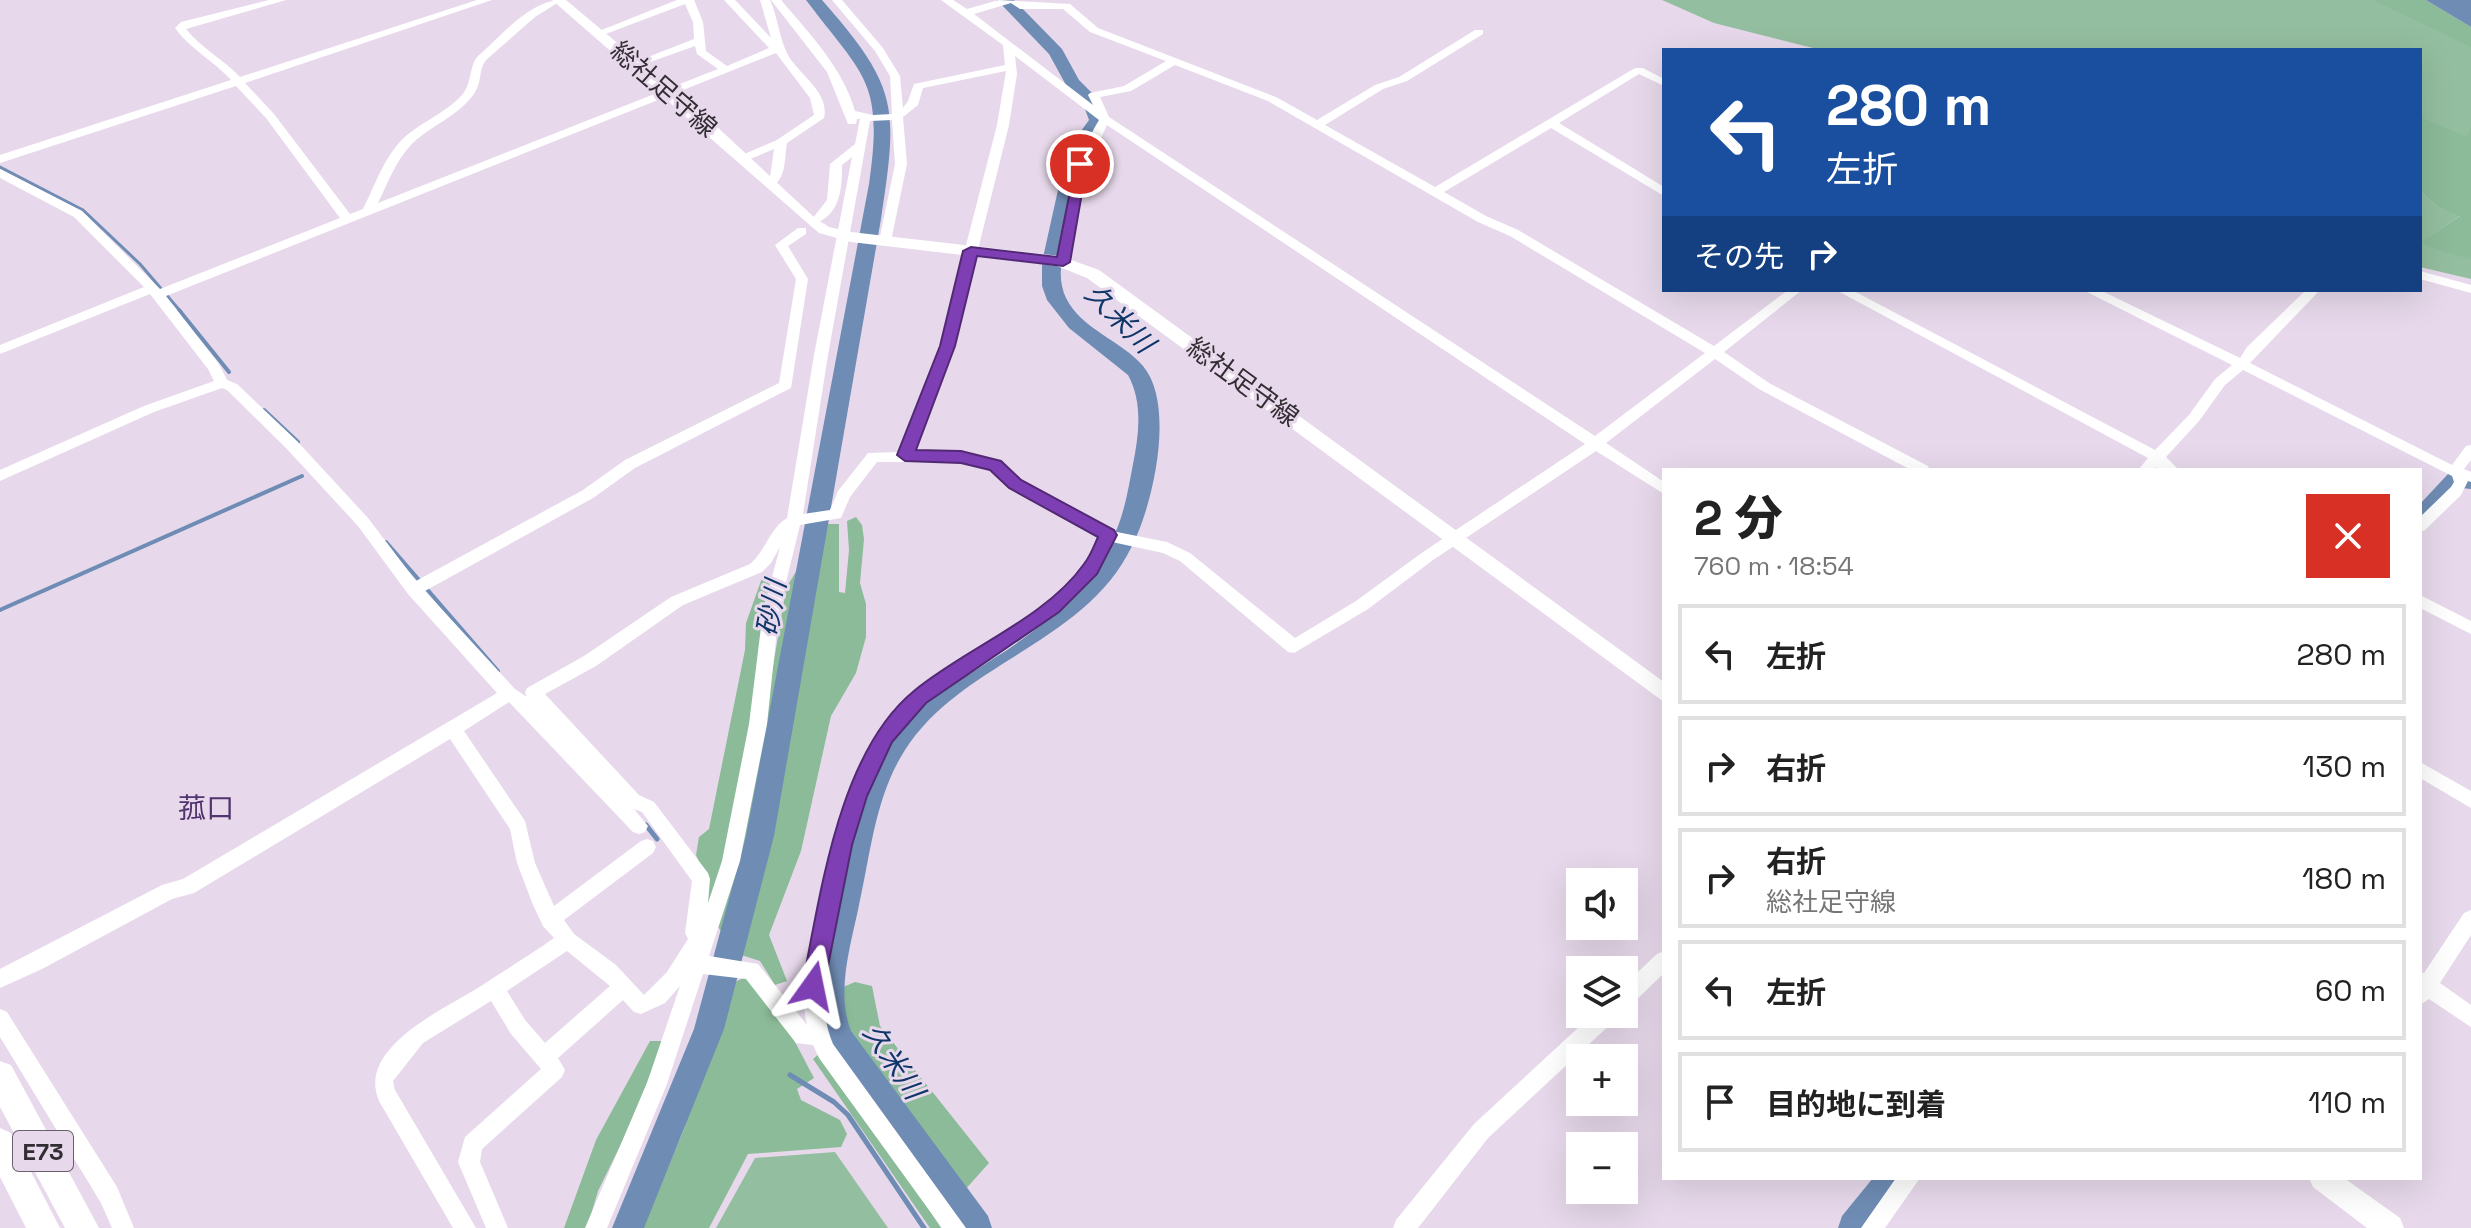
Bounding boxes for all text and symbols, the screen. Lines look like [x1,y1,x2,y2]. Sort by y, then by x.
street label: 総社足守線 [604,34,724,144]
text: 280 m [1826,70,1991,141]
icon: left [1694,80,1798,184]
pin [1046,130,1114,198]
icon: arrive [1058,142,1102,186]
text: 左折 [1826,147,1898,193]
icon: right [1800,232,1844,276]
text: その先 [1694,237,1784,276]
water label: 久米川 [1078,276,1165,363]
street label: 総社足守線 [1180,330,1306,434]
text: 2 分 [1694,488,1783,549]
button: close [2306,494,2390,578]
text: 760 m · 18:54 [1694,549,1854,583]
water label: 砂川 [748,574,794,639]
icon: left [1698,632,1742,676]
text: 280 m [2296,635,2386,674]
text: 左折 [1766,637,1826,676]
icon: right [1698,744,1742,788]
text: 130 m [2303,747,2386,786]
text: 右折 [1766,749,1826,788]
district label: 菰口 [178,790,234,826]
text: 右折 [1766,842,1826,881]
icon: right [1698,856,1742,900]
text: 180 m [2302,859,2386,898]
map controls [1566,868,1638,1204]
button: sound [1566,868,1638,940]
text: 総社足守線 [1766,885,1896,919]
position arrow [771,944,855,1028]
button: layers [1566,956,1638,1028]
icon: left [1698,968,1742,1012]
text: 60 m [2315,971,2386,1010]
text: 左折 [1766,973,1826,1012]
water label: 久米川 [856,1016,934,1108]
button: + [1566,1044,1638,1116]
icon: arrive [1698,1080,1742,1124]
text: 110 m [2308,1083,2386,1122]
text: 目的地に到着 [1766,1085,1946,1124]
road number: E73 [13,1131,73,1171]
button: − [1566,1132,1638,1204]

